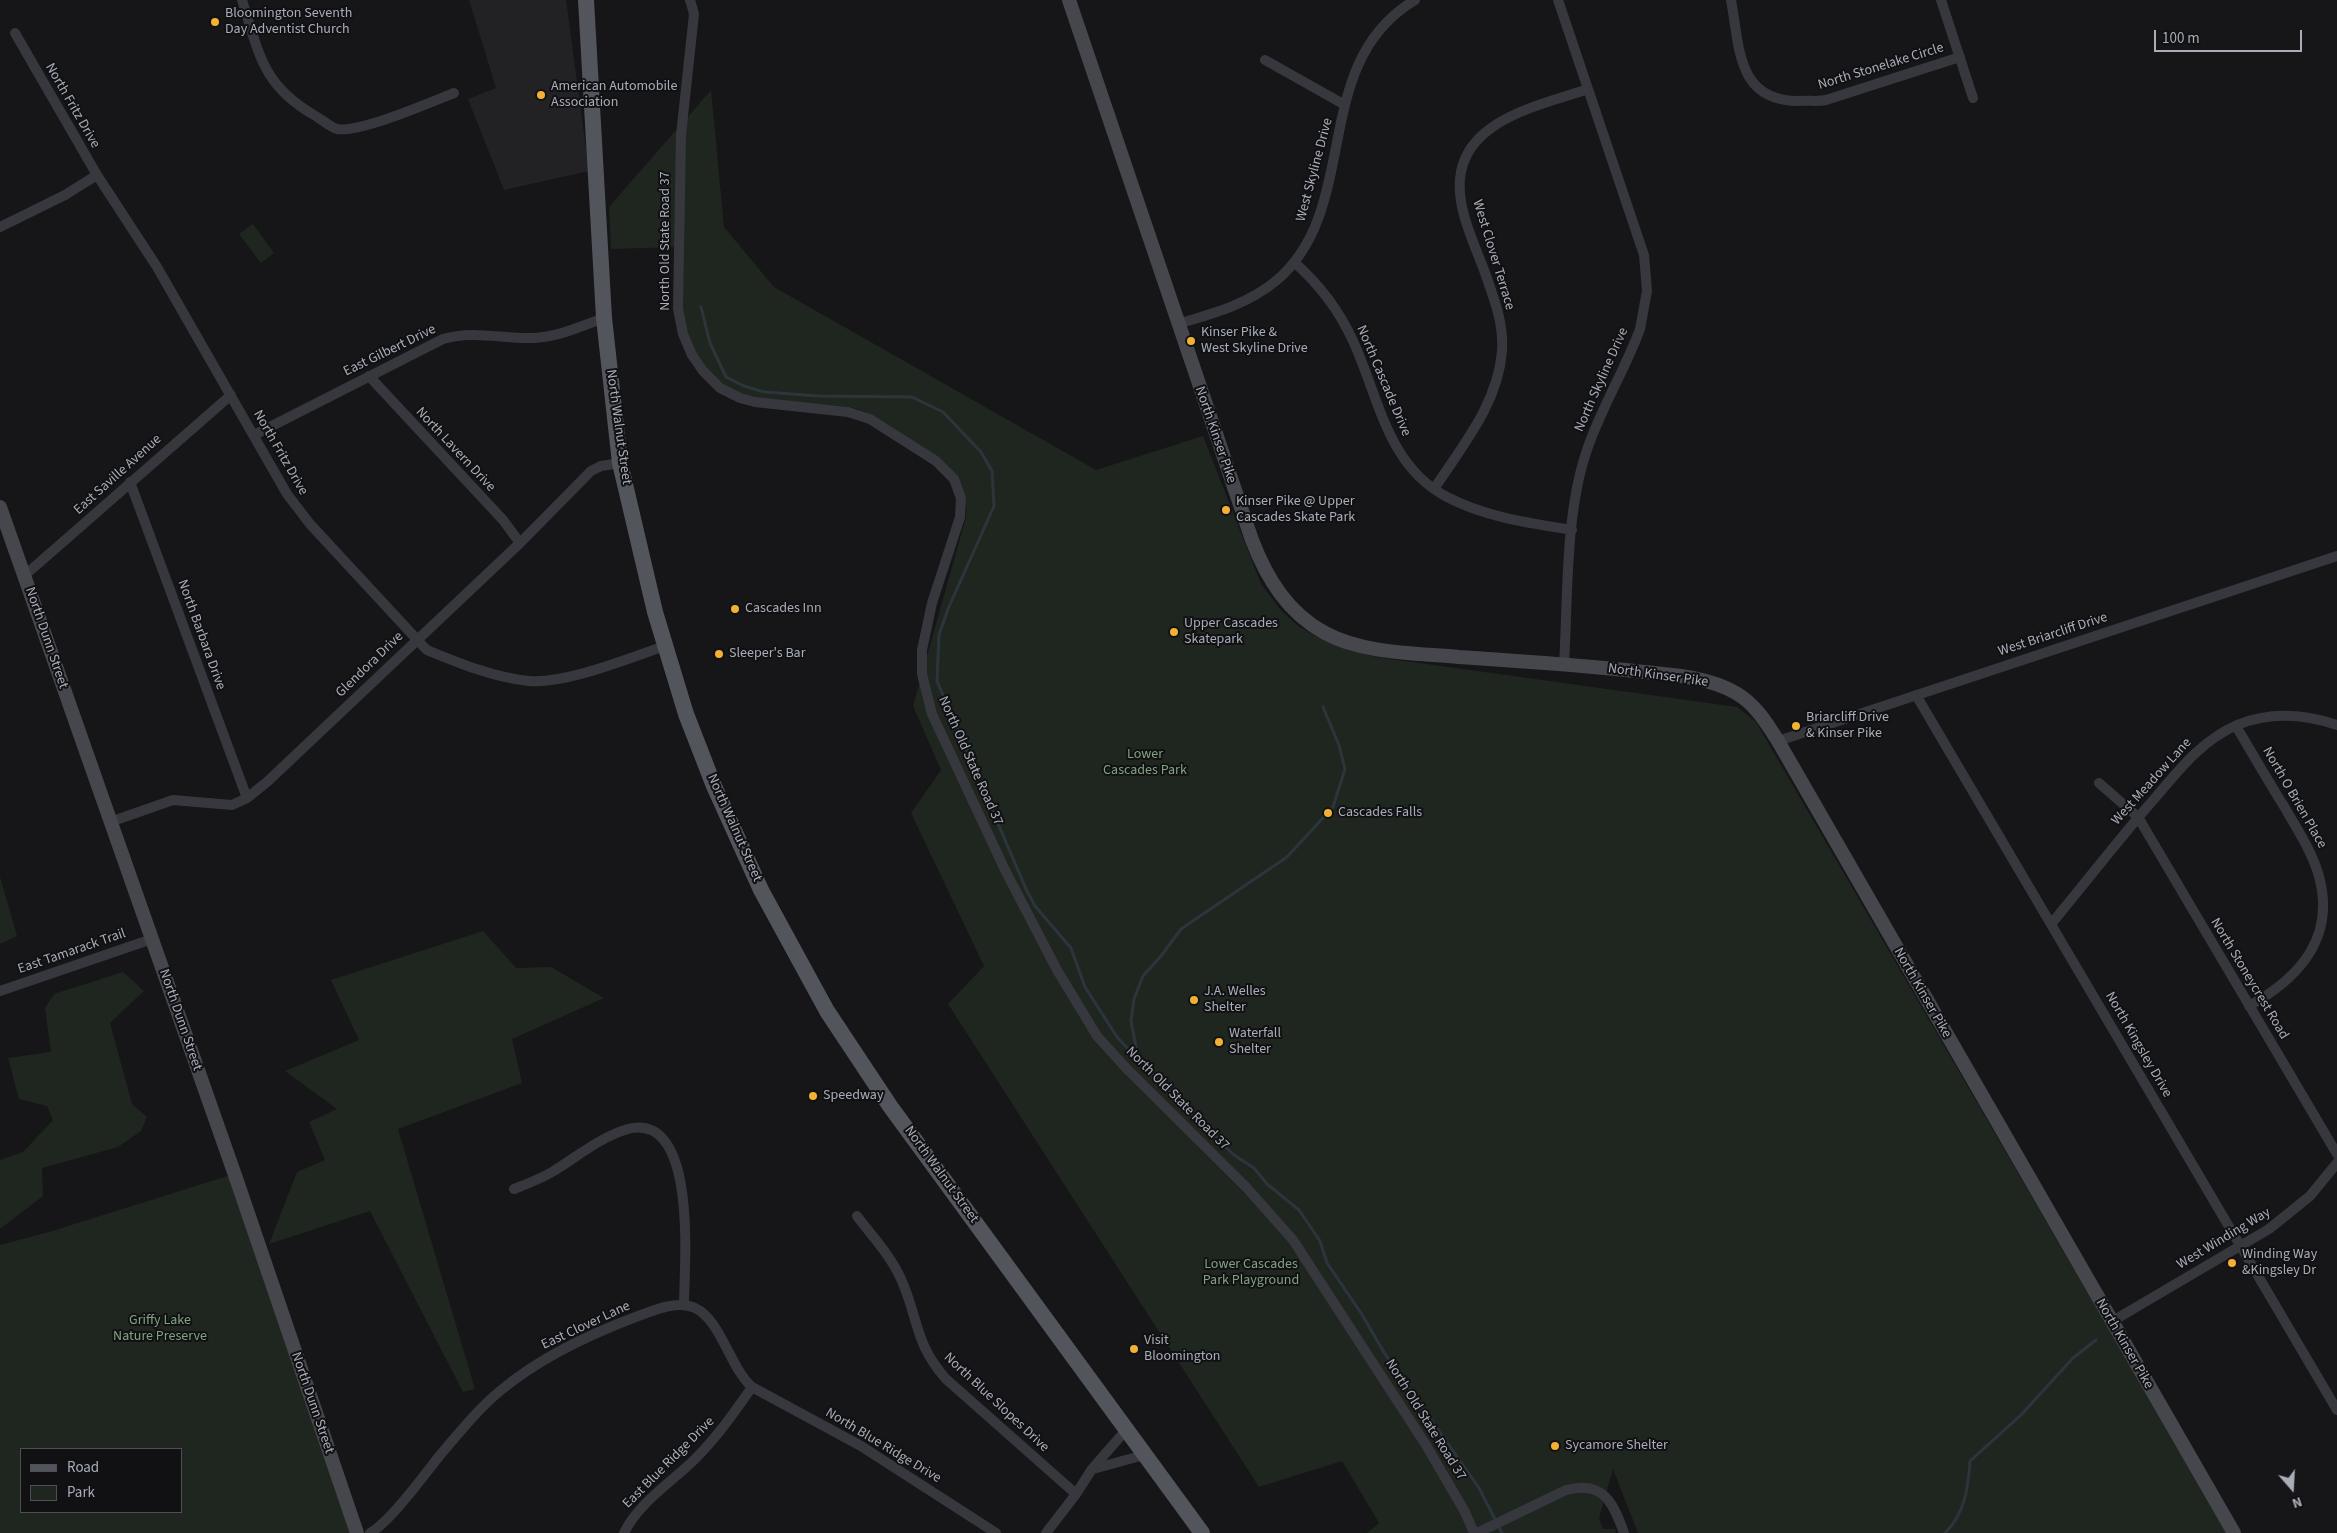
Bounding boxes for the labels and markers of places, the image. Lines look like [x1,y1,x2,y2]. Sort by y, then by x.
place label: Bloomington Seventh Day Adventist Church [225,6,352,38]
marker: Bloomington Seventh Day Adventist Church [209,16,221,28]
place label: American Automobile Association [551,79,677,111]
marker: American Automobile Association [535,89,547,101]
place label: Kinser Pike & West Skyline Drive [1201,325,1308,358]
marker: Kinser Pike & West Skyline Drive [1185,335,1197,347]
place label: Kinser Pike @ Upper Cascades Skate Park [1236,494,1355,526]
marker: Kinser Pike @ Upper Cascades Skate Park [1220,504,1232,516]
place label: Cascades Inn [745,601,822,617]
marker: Cascades Inn [729,603,741,615]
place label: Upper Cascades Skatepark [1184,616,1278,648]
marker: Upper Cascades Skatepark [1168,626,1180,638]
place label: Sleeper's Bar [729,646,806,662]
marker: Sleeper's Bar [713,648,725,660]
place label: Briarcliff Drive & Kinser Pike [1806,710,1889,742]
marker: Briarcliff Drive & Kinser Pike [1790,720,1802,732]
place label: Cascades Falls [1338,805,1422,821]
marker: Cascades Falls [1322,807,1334,819]
place label: J.A. Welles Shelter [1204,984,1266,1016]
marker: J.A. Welles Shelter [1188,994,1200,1006]
place label: Waterfall Shelter [1229,1026,1281,1058]
marker: Waterfall Shelter [1213,1036,1225,1048]
place label: Speedway [823,1088,883,1104]
marker: Speedway [807,1090,819,1102]
place label: Winding Way &Kingsley Dr [2242,1247,2317,1280]
marker: Winding Way &Kingsley Dr [2226,1257,2238,1269]
place label: Visit Bloomington [1144,1333,1221,1365]
marker: Visit Bloomington [1128,1343,1140,1355]
place label: Sycamore Shelter [1565,1438,1668,1454]
marker: Sycamore Shelter [1549,1440,1561,1452]

